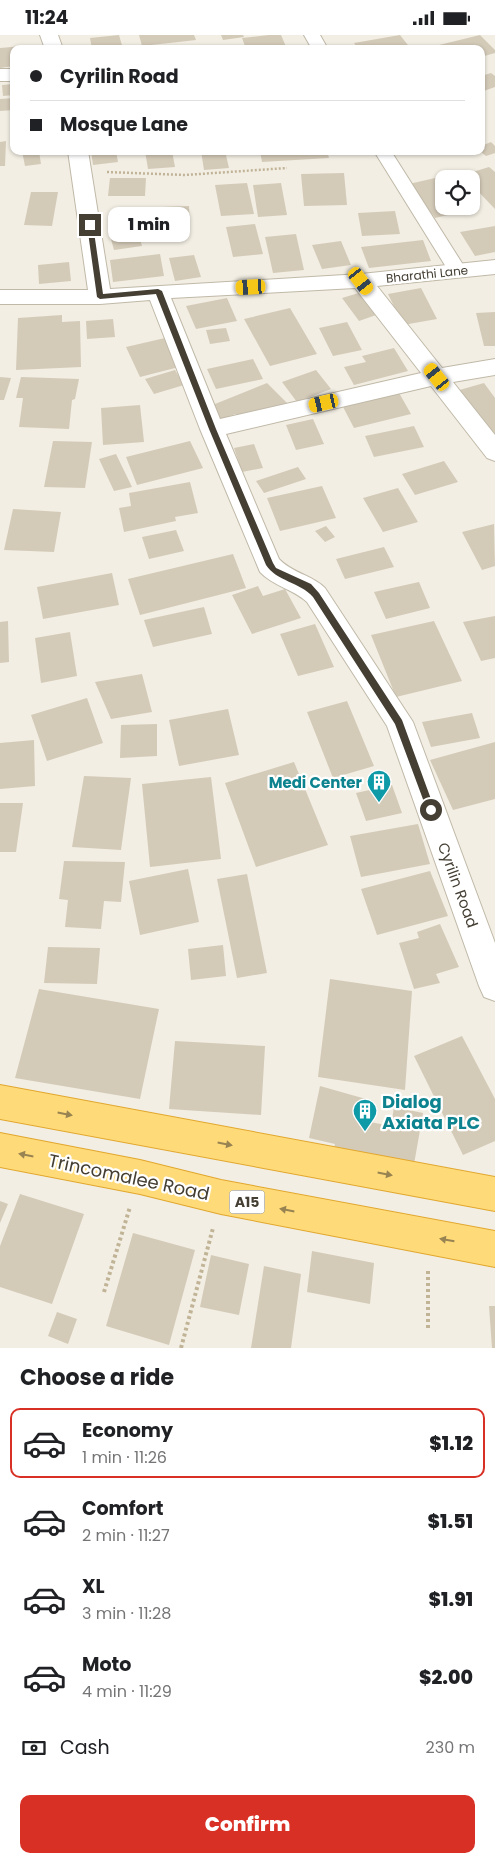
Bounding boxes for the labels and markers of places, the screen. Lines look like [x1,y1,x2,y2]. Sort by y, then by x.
building icon: Medi Center [366,769,392,803]
place label: Medi Center [269,772,363,793]
place label: Dialog Axiata PLC [382,1089,480,1135]
building icon: Dialog Axiata PLC [352,1098,378,1132]

